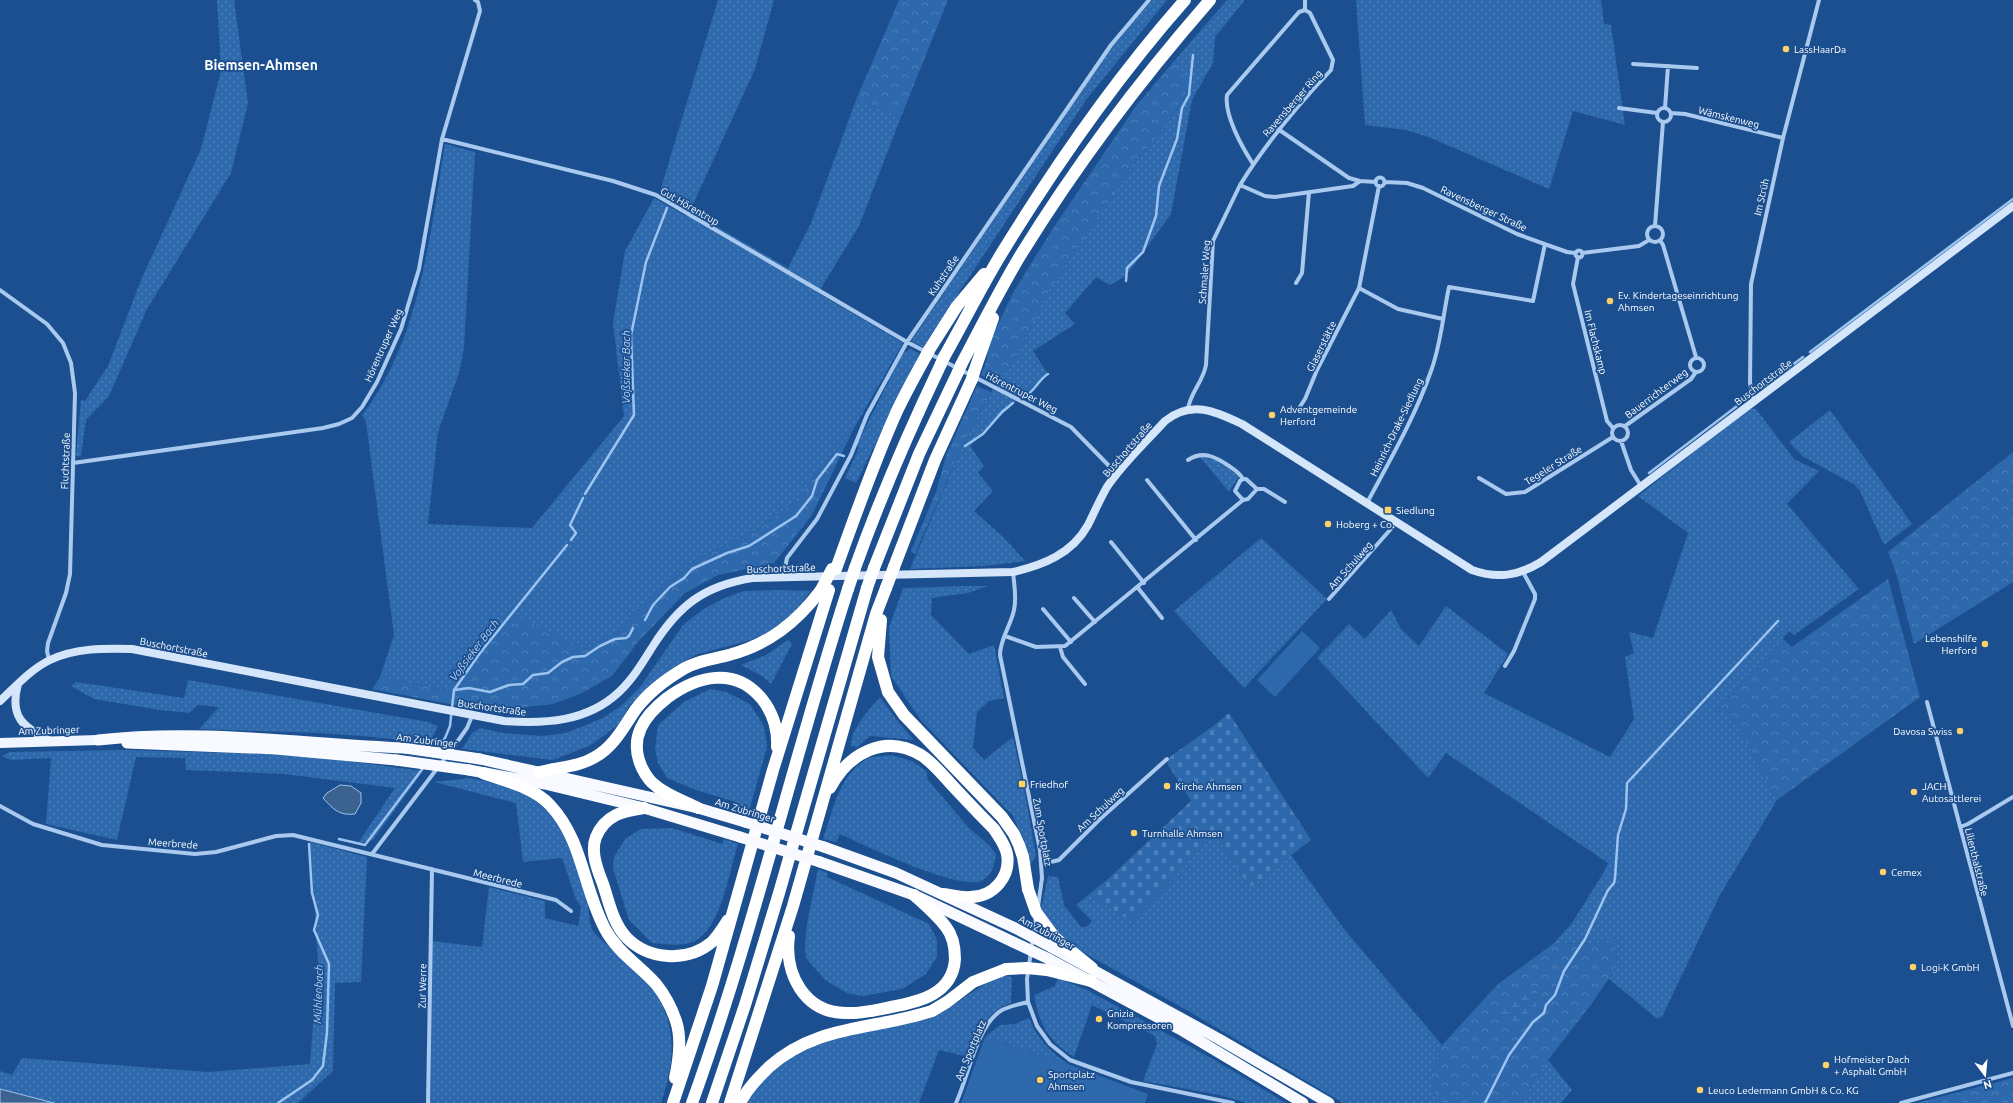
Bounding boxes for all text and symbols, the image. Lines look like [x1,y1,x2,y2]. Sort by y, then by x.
marker: LassHaarDa [1781,44,1791,54]
place label: LassHaarDa [1794,44,1846,55]
district label: Biemsen-Ahmsen [204,57,318,73]
street label: Ravensberger Ring [1261,68,1324,139]
street label: Wämskenweg [1697,105,1760,130]
street label: Im Strüh [1752,177,1771,217]
street label: Ravensberger Straße [1439,184,1529,233]
street label: Gut Hörentrup [659,185,721,228]
street label: Schmaler Weg [1197,240,1212,304]
street label: Kuhstraße [926,253,961,298]
place label: Ev. Kindertageseinrichtung Ahmsen [1618,290,1738,313]
marker: Ev. Kindertageseinrichtung Ahmsen [1605,296,1615,306]
street label: Hörentruper Weg [362,307,405,384]
street label: Im Flachskamp [1582,309,1609,376]
street label: Glaserstätte [1304,319,1338,373]
water label: Voßsieker Bach [620,330,632,404]
street label: Buschortstraße [1732,357,1794,408]
street label: Bauerrichterweg [1623,366,1690,421]
street label: Hörentruper Weg [984,370,1060,415]
street label: Heinrich-Drake-Siedlung [1368,376,1425,478]
place label: Adventgemeinde Herford [1280,404,1357,427]
marker: Adventgemeinde Herford [1267,410,1277,420]
street label: Buschortstraße [1101,420,1154,479]
street label: Fluchtstraße [59,433,72,490]
street label: Tegeler Straße [1522,443,1584,488]
marker: Siedlung [1383,505,1393,515]
place label: Siedlung [1396,505,1435,516]
marker: Hoberg + Co. [1323,519,1333,529]
place label: Hoberg + Co. [1336,519,1394,530]
street label: Am Schulweg [1326,539,1375,591]
street label: Buschortstraße [746,562,816,575]
water label: Voßsieker Bach [447,617,501,683]
place label: Lebenshilfe Herford [1925,633,1977,656]
street label: Buschortstraße [139,636,209,659]
marker: Lebenshilfe Herford [1980,639,1990,649]
street label: Buschortstraße [457,697,527,718]
street label: Am Zubringer [18,724,80,737]
place label: Davosa Swiss [1893,726,1952,737]
marker: Davosa Swiss [1955,726,1965,736]
street label: Am Zubringer [396,731,458,750]
marker: Friedhof [1017,779,1027,789]
place label: Friedhof [1030,779,1068,790]
marker: Kirche Ahmsen [1162,781,1172,791]
place label: Kirche Ahmsen [1175,781,1242,792]
place label: JACH Autosattlerei [1922,781,1981,804]
street label: Am Schulweg [1075,785,1126,834]
marker: JACH Autosattlerei [1909,787,1919,797]
street label: Am Zubringer [714,796,776,825]
street label: Zum Sportplatz [1031,797,1054,867]
street label: Lilienthalstraße [1963,827,1990,897]
marker: Turnhalle Ahmsen [1129,828,1139,838]
place label: Turnhalle Ahmsen [1142,828,1223,839]
street label: Meerbrede [148,836,198,851]
street label: Meerbrede [472,867,523,890]
marker: Cemex [1878,867,1888,877]
place label: Cemex [1891,867,1922,878]
street label: Am Zubringer [1017,913,1077,952]
marker: Logi-K GmbH [1908,962,1918,972]
place label: Logi-K GmbH [1921,962,1980,973]
street label: Zur Werre [417,963,428,1009]
water label: Mühlenbach [311,964,325,1024]
place label: Gnizia Kompressoren [1107,1008,1172,1031]
marker: Gnizia Kompressoren [1094,1014,1104,1024]
street label: Am Sportplatz [953,1018,988,1082]
place label: Hofmeister Dach + Asphalt GmbH [1834,1054,1910,1077]
north arrow [1965,1055,2005,1095]
marker: Hofmeister Dach + Asphalt GmbH [1821,1060,1831,1070]
place label: Sportplatz Ahmsen [1048,1069,1095,1092]
marker: Sportplatz Ahmsen [1035,1075,1045,1085]
text: N [1982,1078,1993,1092]
marker: Leuco Ledermann GmbH & Co. KG [1695,1085,1705,1095]
place label: Leuco Ledermann GmbH & Co. KG [1708,1085,1859,1096]

